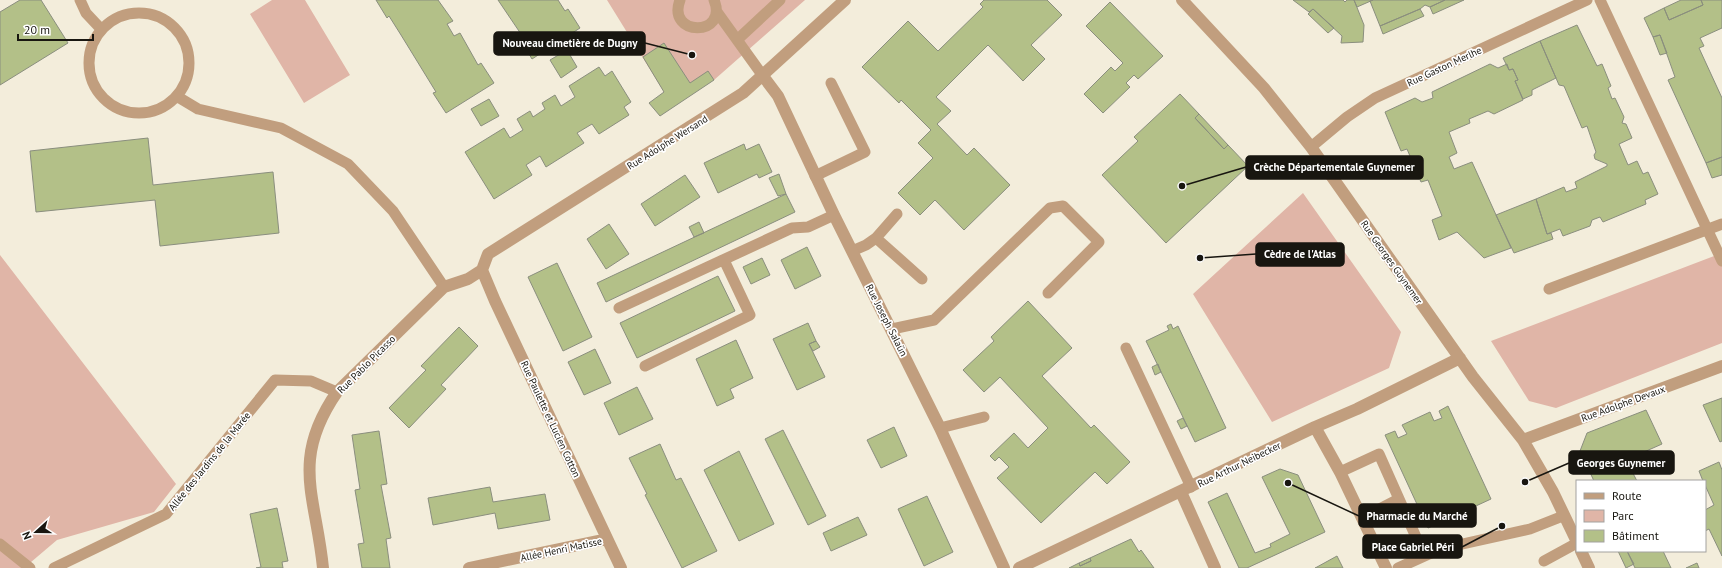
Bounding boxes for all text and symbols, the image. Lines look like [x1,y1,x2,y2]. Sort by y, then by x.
scale bar [18,16,93,42]
text: 20 m [24,22,50,37]
callout: Nouveau cimetière de Dugny [494,32,645,55]
text: Nouveau cimetière de Dugny [502,36,638,50]
street label: Rue Gaston Merlhe [1405,43,1484,89]
street label: Rue Adolphe Wersand [624,112,710,173]
callout: Crèche Départementale Guynemer [1246,156,1423,179]
text: Crèche Départementale Guynemer [1253,160,1415,174]
street label: Rue Georges Guynemer [1358,218,1426,307]
callout: Cèdre de l'Atlas [1256,243,1344,266]
text: Cèdre de l'Atlas [1264,247,1336,261]
street label: Rue Joseph Salaün [863,282,910,358]
street label: Rue Pablo Picasso [335,333,398,396]
street label: Rue Paulette et Lucien Cotton [518,359,583,480]
street label: Rue Adolphe Devaux [1579,382,1667,425]
street label: Allée des Jardins de la Marée [165,409,253,513]
street label: Rue Arthur Neibecker [1195,438,1284,490]
callout: Georges Guynemer [1569,451,1674,474]
text: Georges Guynemer [1577,456,1665,470]
legend [1576,480,1706,552]
text: Route [1612,488,1642,503]
callout: Pharmacie du Marché [1359,504,1476,527]
text: Parc [1612,508,1634,523]
text: Pharmacie du Marché [1366,509,1468,523]
north arrow [16,512,56,552]
text: Bâtiment [1612,528,1659,543]
text: N [19,530,34,541]
street label: Allée Henri Matisse [519,535,603,564]
callout: Place Gabriel Péri [1363,535,1462,558]
text: Place Gabriel Péri [1372,540,1454,554]

